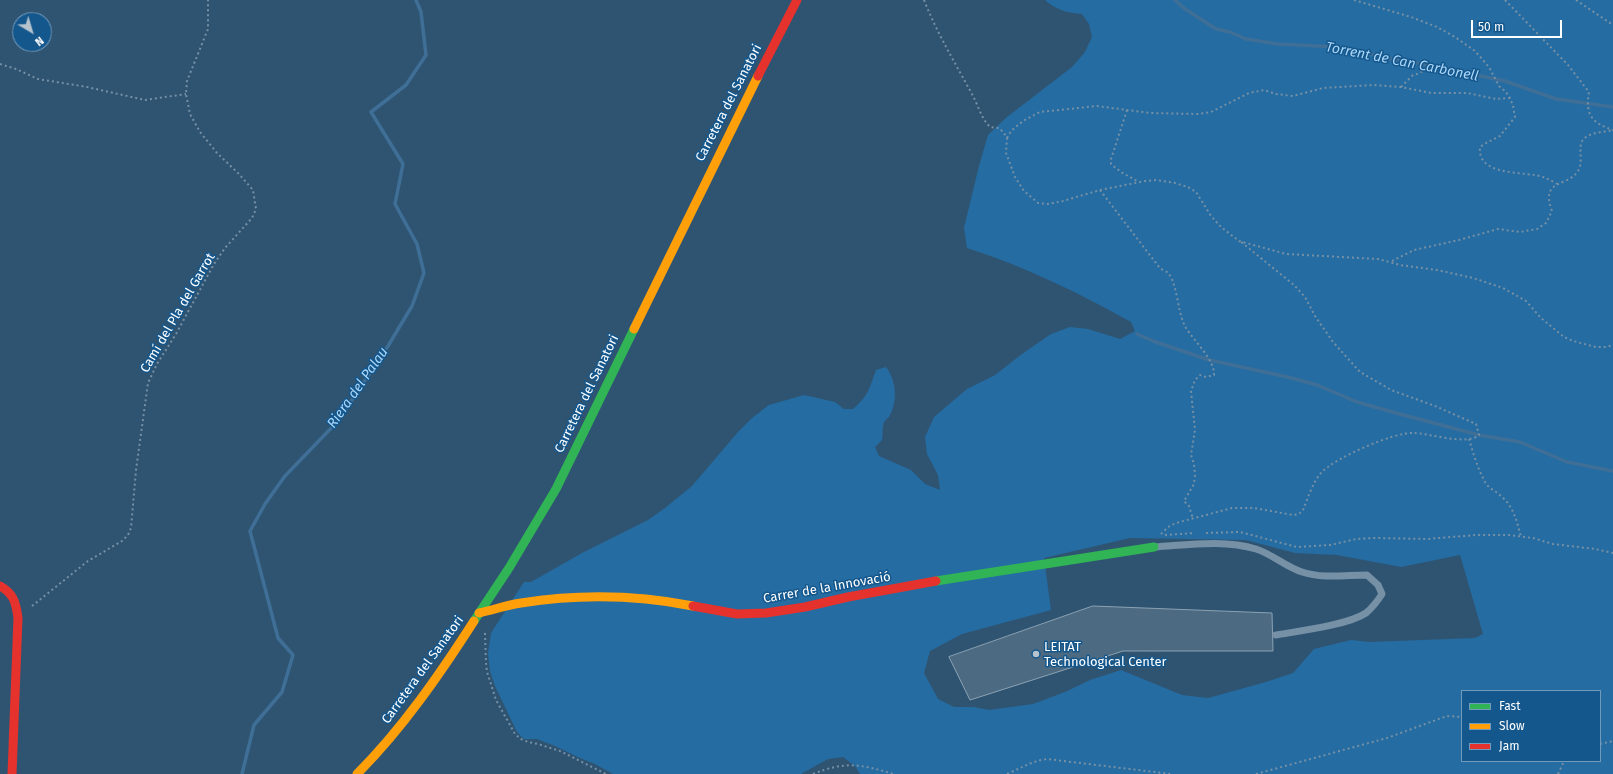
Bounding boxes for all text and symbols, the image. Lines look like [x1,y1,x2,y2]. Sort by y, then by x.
north arrow [12,12,52,52]
scale bar [1473,12,1564,38]
text: 50 m [1478,20,1504,34]
text: N [32,34,46,48]
water label: Torrent de Can Carbonell [1324,39,1480,85]
street label: Carretera del Sanatori [693,42,765,164]
street label: Camí del Pla del Garrot [137,250,219,376]
street label: Carretera del Sanatori [552,332,622,456]
water label: Riera del Palau [324,344,392,432]
street label: Carrer de la Innovació [762,569,892,607]
street label: Carretera del Sanatori [379,613,467,727]
place label: LEITAT Technological Center [1044,639,1166,670]
marker: LEITAT Technological Center [1031,649,1041,659]
legend [1461,690,1601,762]
text: Fast [1499,699,1521,713]
text: Slow [1499,719,1525,733]
text: Jam [1499,739,1519,753]

